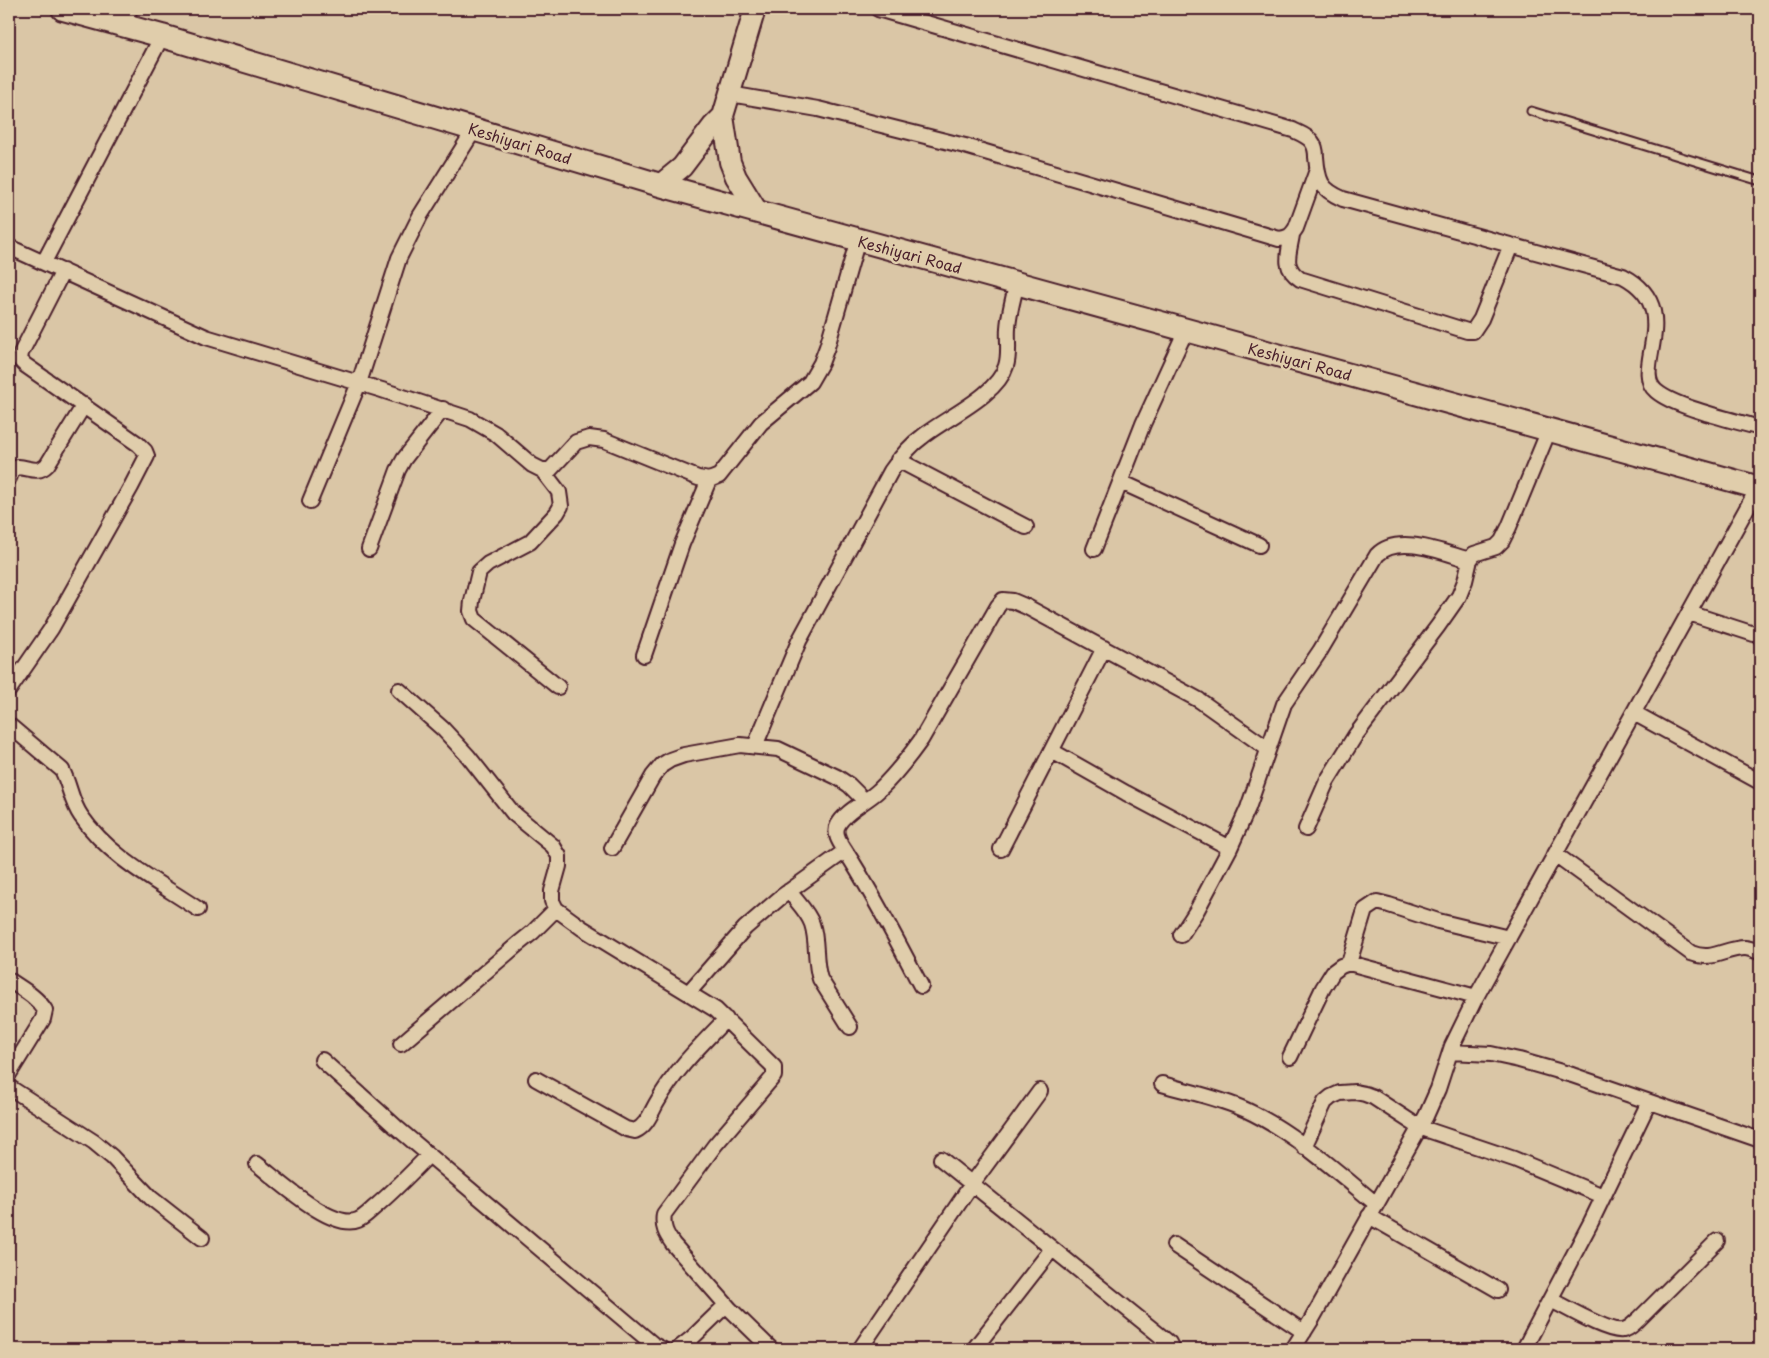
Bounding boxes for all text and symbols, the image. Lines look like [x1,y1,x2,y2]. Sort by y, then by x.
street label: Keshiyari Road [466,116,574,170]
street label: Keshiyari Road [855,229,965,279]
street label: Keshiyari Road [1245,336,1355,386]

